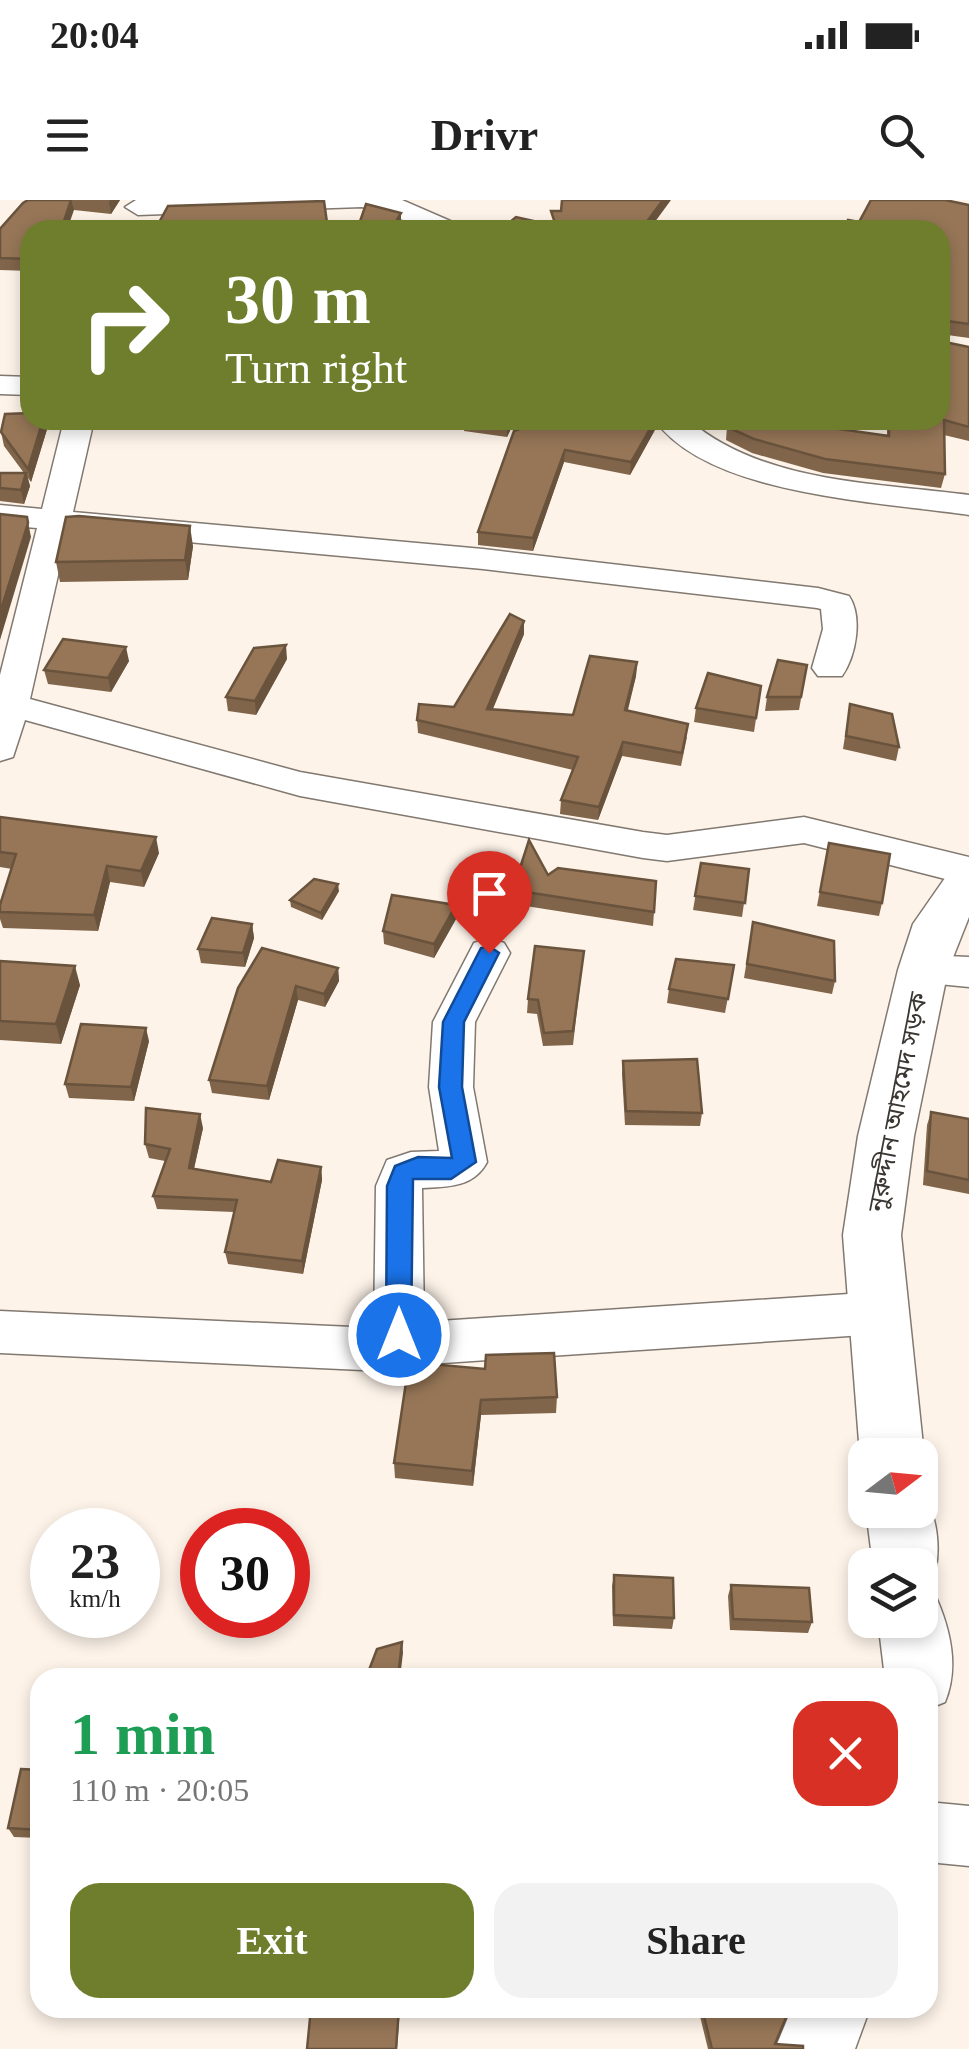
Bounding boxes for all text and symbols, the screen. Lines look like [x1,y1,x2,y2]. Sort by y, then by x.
text: 20:04 [50,14,139,56]
icon: menu [40,108,95,163]
icon: search [874,108,929,163]
text: Drivr [431,110,538,160]
icon: right [60,260,190,390]
text: 30 m [225,261,371,338]
text: Turn right [225,343,407,393]
pin [447,851,532,954]
icon: arrive [462,866,517,921]
street label: নুরুদ্দীন আহমেদ সড়ক [862,989,933,1215]
position arrow [347,1283,451,1387]
north arrow [848,1438,938,1528]
map controls [848,1438,938,1638]
speed limit sign: 30 [180,1508,310,1638]
text: 23 [70,1533,120,1589]
button: layers [848,1548,938,1638]
text: km/h [69,1585,121,1612]
text: 1 min [70,1701,215,1767]
button: close [793,1701,898,1806]
text: 110 m · 20:05 [70,1772,249,1808]
button: Exit [70,1883,474,1998]
button: Share [494,1883,898,1998]

